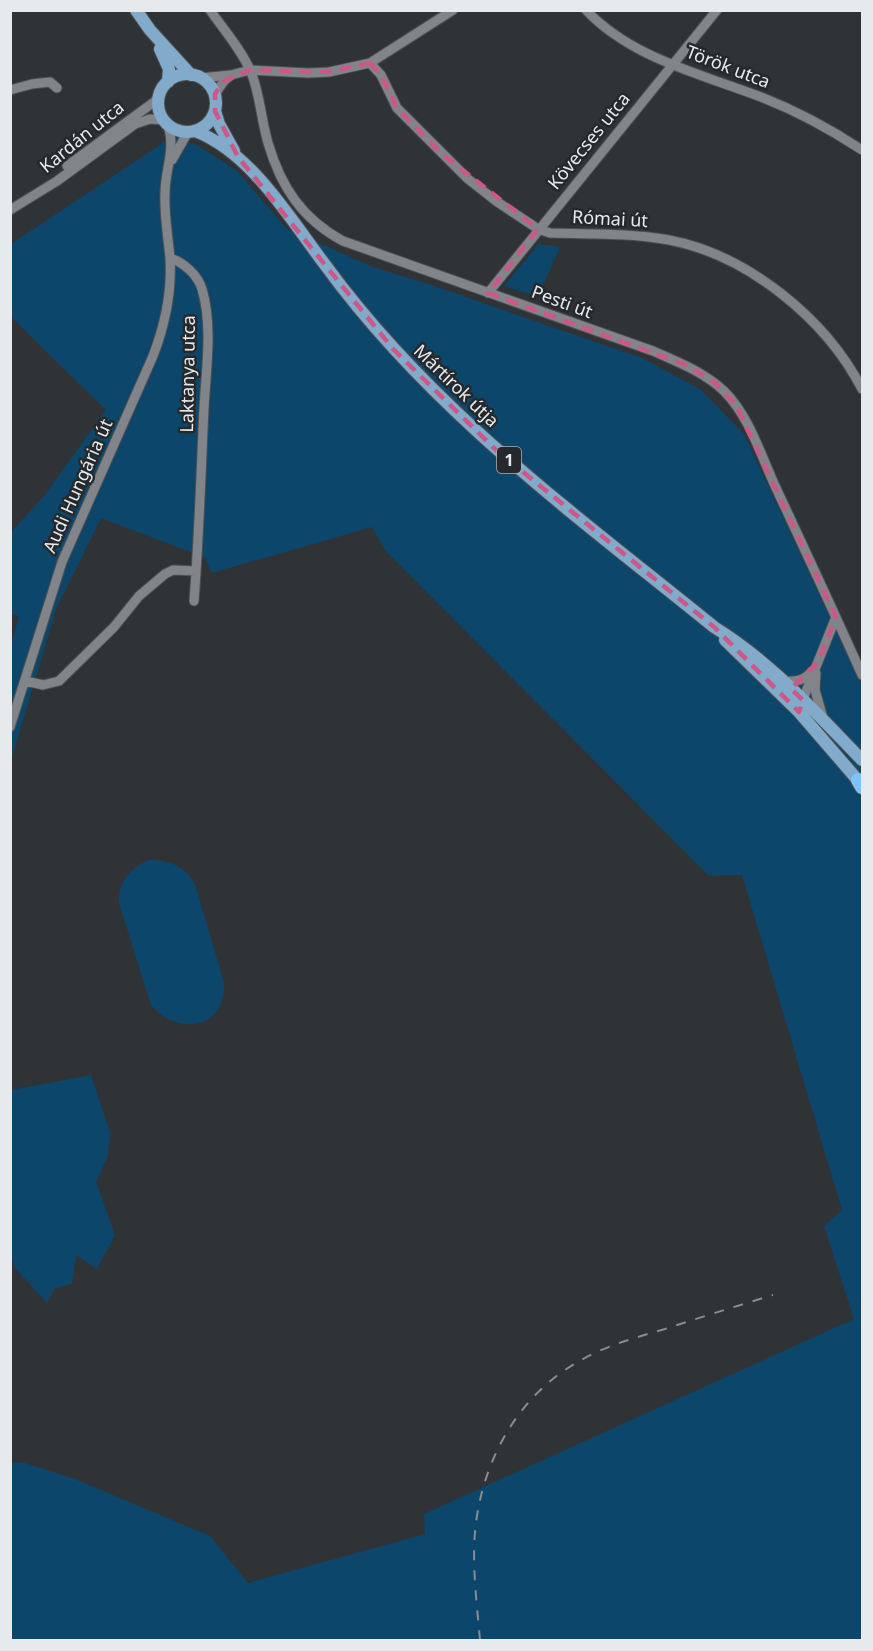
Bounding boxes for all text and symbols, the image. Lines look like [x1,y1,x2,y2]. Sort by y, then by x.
street label: Török utca [683,39,774,93]
street label: Kövecses utca [542,87,635,194]
street label: Kardán utca [34,95,128,178]
street label: Római út [571,204,649,232]
street label: Pesti út [529,279,597,323]
street label: Laktanya utca [174,315,200,433]
street label: Mártírok útja [409,339,504,432]
street label: Audi Hungária út [37,414,118,556]
road number: 1 [497,447,521,473]

